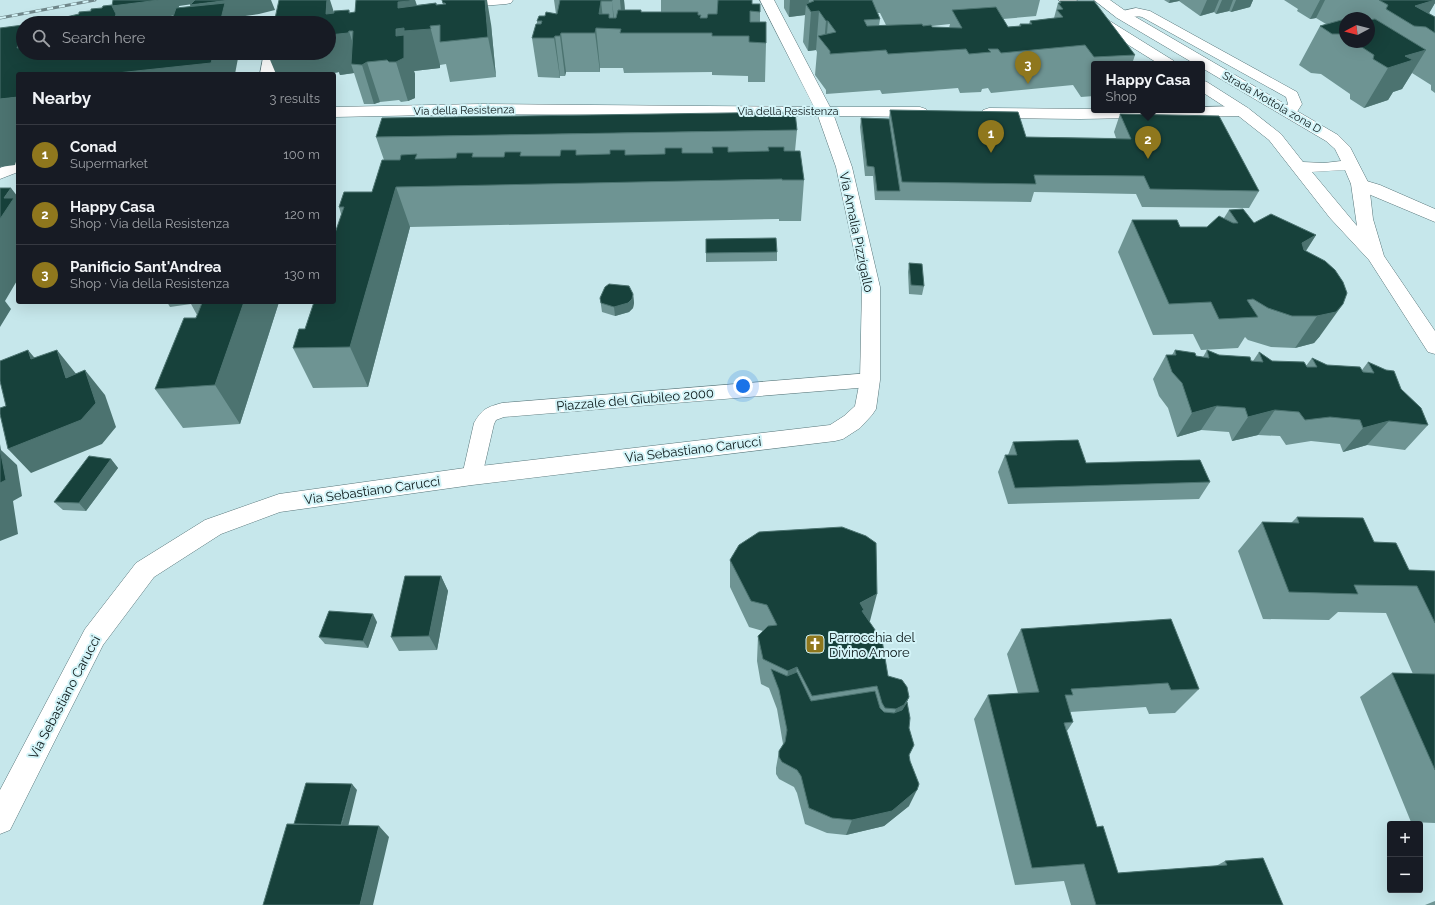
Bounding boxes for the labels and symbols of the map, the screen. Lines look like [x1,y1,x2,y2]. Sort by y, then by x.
north arrow [1339,12,1375,48]
pin: 3 [1015,51,1041,84]
street label: Strada Mottola zona D [1220,69,1324,136]
street label: Via della Resistenza [413,103,515,118]
street label: Via della Resistenza [737,105,839,118]
pin: 1 [978,120,1004,153]
pin: 2 [1135,126,1161,159]
street label: Via Amalia Pizzigallo [836,171,877,294]
your location [733,376,753,396]
street label: Piazzale del Giubileo 2000 [556,385,714,414]
street label: Via Sebastiano Carucci [624,434,762,465]
street label: Via Sebastiano Carucci [303,474,441,507]
place label: Parrocchia del Divino Amore [829,630,915,660]
street label: Via Sebastiano Carucci [26,633,103,761]
church icon: Parrocchia del Divino Amore [804,633,826,655]

